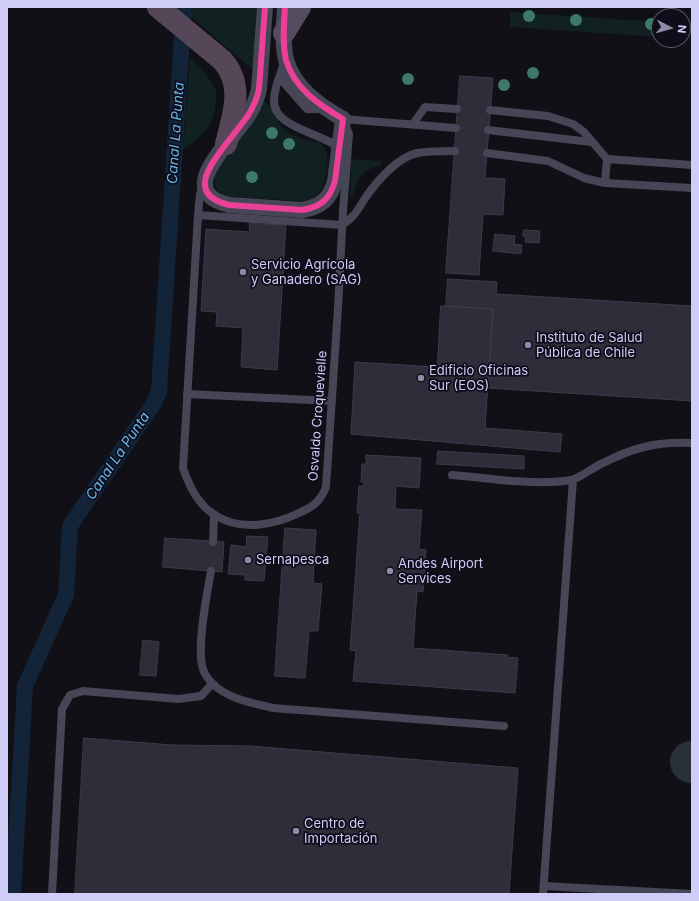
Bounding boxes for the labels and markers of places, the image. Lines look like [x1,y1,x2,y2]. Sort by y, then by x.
place label: Servicio Agrícola y Ganadero (SAG) [251,257,362,288]
marker: Servicio Agrícola y Ganadero (SAG) [238,267,248,277]
place label: Instituto de Salud Pública de Chile [536,330,643,361]
marker: Instituto de Salud Pública de Chile [523,340,533,350]
place label: Edificio Oficinas Sur (EOS) [429,363,528,394]
marker: Edificio Oficinas Sur (EOS) [416,373,426,383]
place label: Sernapesca [256,552,329,568]
marker: Sernapesca [243,555,253,565]
place label: Andes Airport Services [398,556,483,587]
marker: Andes Airport Services [385,566,395,576]
place label: Centro de Importación [304,816,377,847]
marker: Centro de Importación [291,826,301,836]

